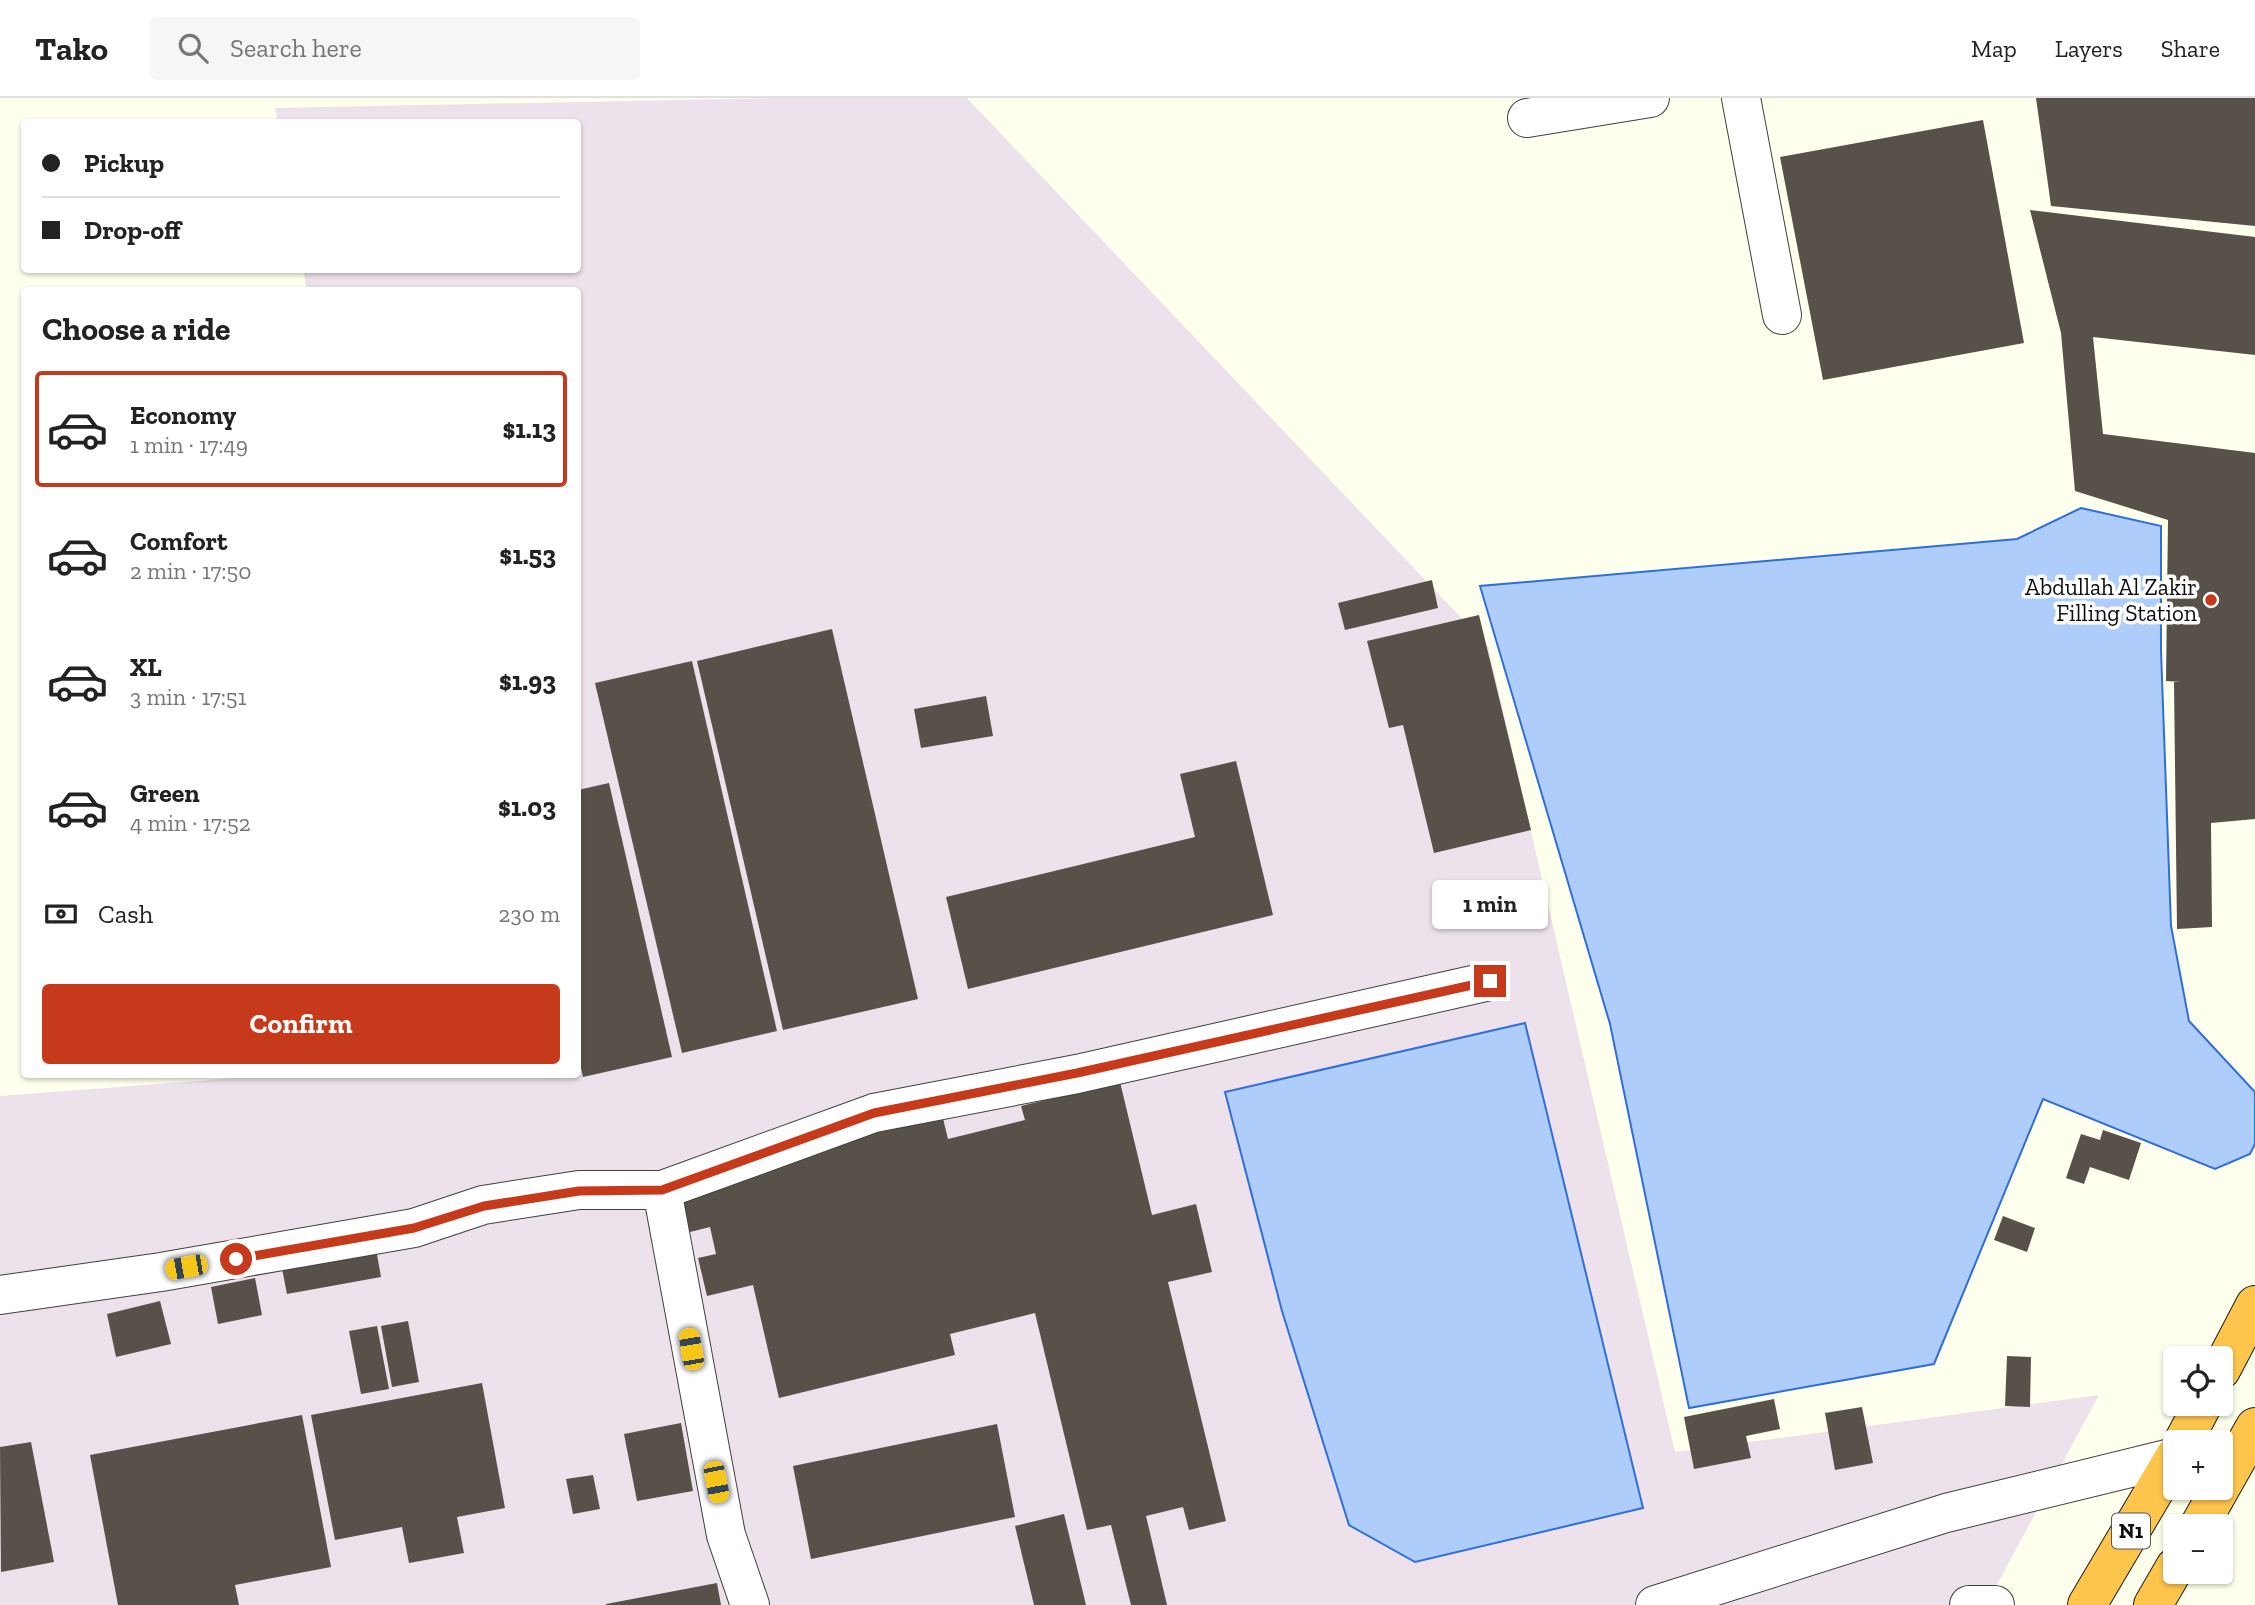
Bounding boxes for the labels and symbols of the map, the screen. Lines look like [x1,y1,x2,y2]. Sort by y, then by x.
place label: Abdullah Al Zakir Filling Station [2025,573,2197,627]
marker: Abdullah Al Zakir Filling Station [2203,592,2219,608]
callout: 1 min [1432,880,1548,928]
route end [1474,965,1506,997]
route start [220,1243,252,1275]
car [164,1253,209,1281]
car [678,1326,705,1372]
car [702,1459,731,1505]
road number: N1 [2112,1514,2150,1548]

